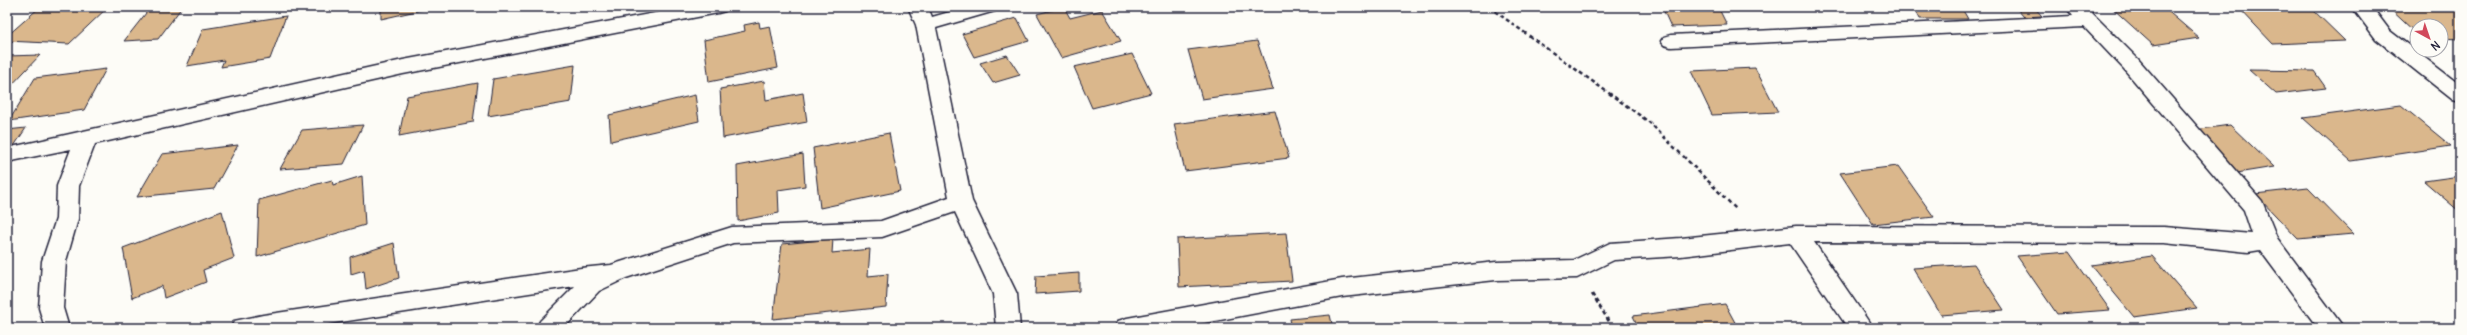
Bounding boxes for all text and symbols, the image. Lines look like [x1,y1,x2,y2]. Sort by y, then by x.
north arrow [2409,18,2449,58]
text: N [2428,38,2443,53]

